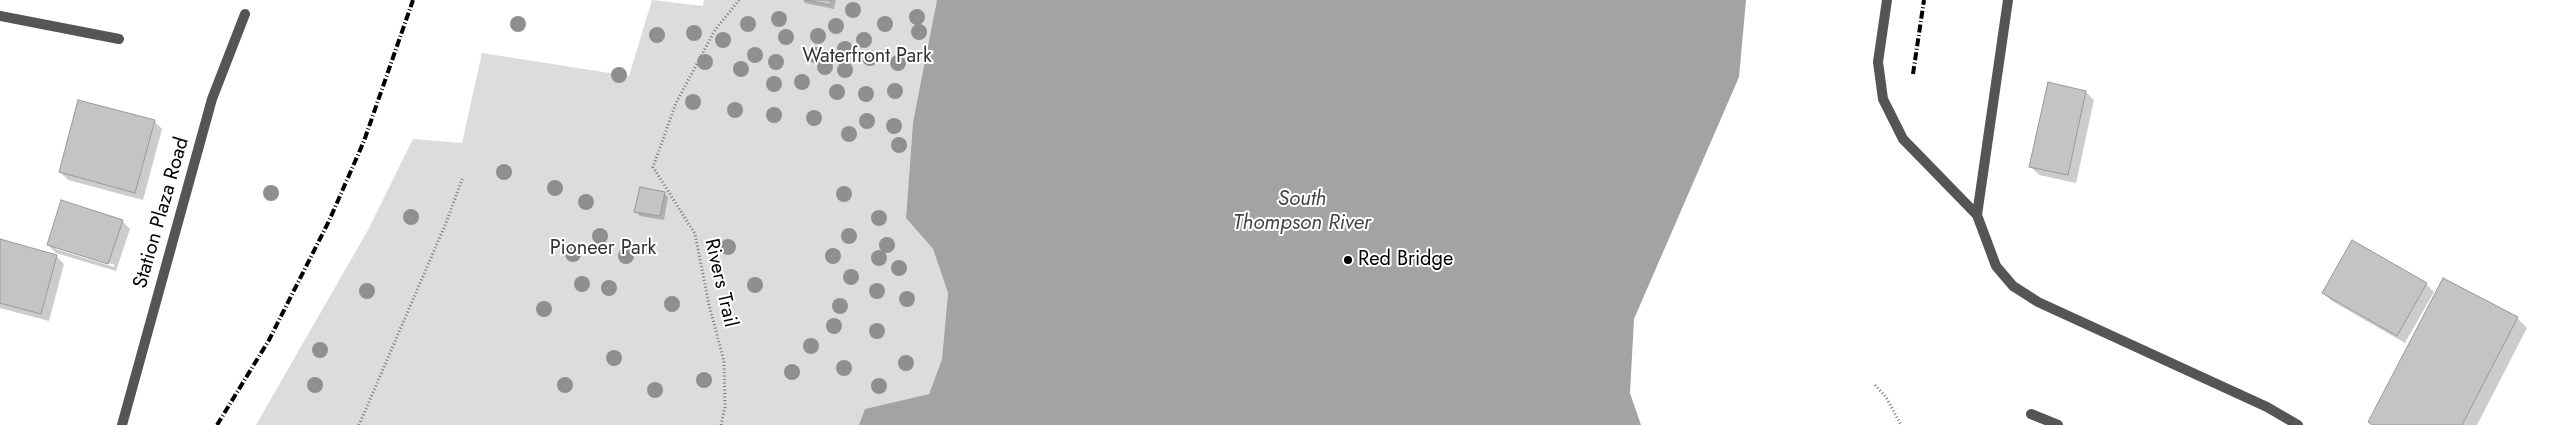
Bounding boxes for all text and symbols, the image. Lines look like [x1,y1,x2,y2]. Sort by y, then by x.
park label: Waterfront Park [802,45,932,69]
street label: Station Plaza Road [129,135,195,291]
water label: South Thompson River [1233,187,1371,237]
street label: Rivers Trail [698,236,742,330]
park label: Pioneer Park [550,237,656,261]
place label: Red Bridge [1358,248,1453,272]
marker: Red Bridge [1342,254,1354,266]

